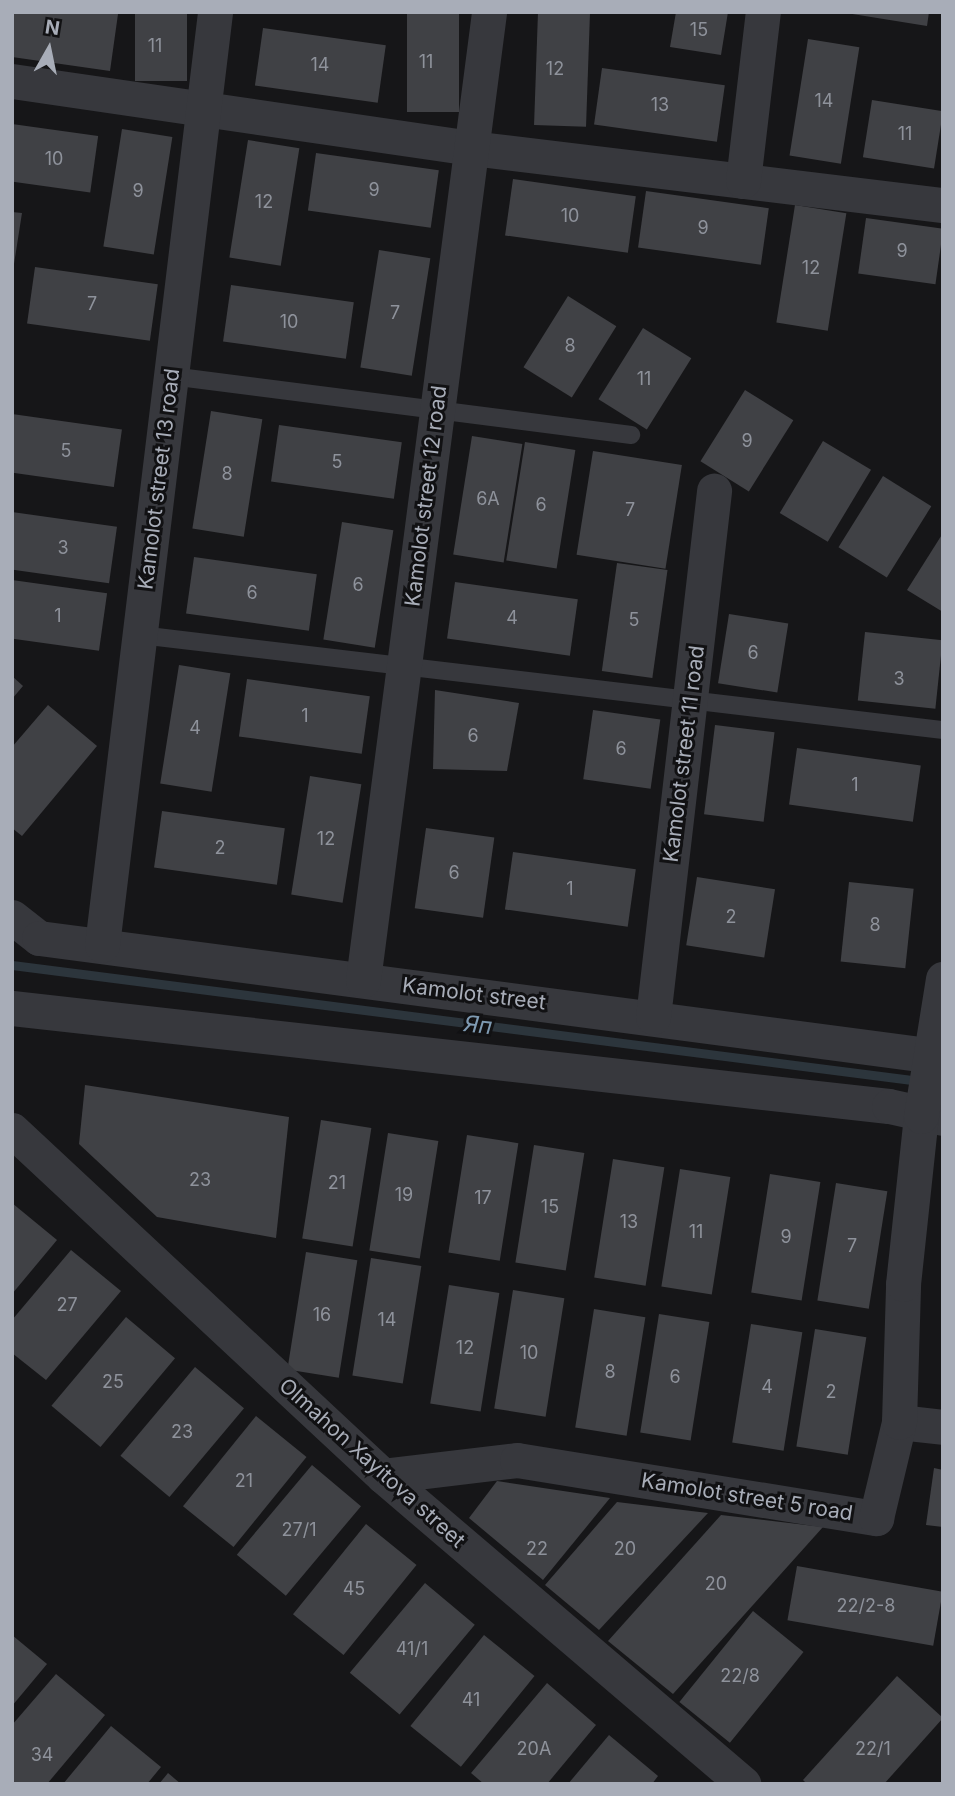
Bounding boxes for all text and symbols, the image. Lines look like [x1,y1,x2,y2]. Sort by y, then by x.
north arrow [14,14,84,84]
text: N [43,15,61,40]
house number: 15 [690,19,708,41]
house number: 11 [148,35,162,57]
house number: 11 [419,51,433,73]
house number: 14 [311,54,329,76]
house number: 12 [546,58,564,80]
house number: 14 [815,90,833,112]
house number: 13 [651,94,669,116]
house number: 11 [898,123,912,145]
house number: 10 [45,148,63,170]
house number: 9 [368,179,380,201]
house number: 9 [132,180,144,202]
house number: 12 [255,191,273,213]
house number: 10 [561,205,579,227]
house number: 9 [697,217,709,239]
house number: 9 [896,240,908,262]
house number: 12 [802,257,820,279]
house number: 7 [87,293,97,315]
house number: 7 [390,302,400,324]
house number: 10 [280,311,298,333]
house number: 8 [564,335,576,357]
street label: Kamolot street 13 road [133,367,185,591]
house number: 11 [637,368,651,390]
street label: Kamolot street 12 road [400,384,452,608]
house number: 9 [741,430,753,452]
house number: 5 [61,440,71,462]
house number: 5 [332,451,342,473]
house number: 8 [221,463,233,485]
house number: 6A [476,488,500,510]
house number: 6 [535,494,547,516]
house number: 7 [625,499,635,521]
house number: 3 [57,537,69,559]
house number: 6 [352,574,364,596]
house number: 6 [246,582,258,604]
house number: 1 [54,605,62,627]
house number: 4 [506,607,518,629]
house number: 5 [629,609,639,631]
house number: 6 [747,642,759,664]
street label: Kamolot street 11 road [658,644,710,864]
house number: 3 [893,668,905,690]
house number: 1 [301,705,309,727]
house number: 4 [189,717,201,739]
house number: 6 [467,725,479,747]
house number: 6 [615,738,627,760]
house number: 1 [851,774,859,796]
house number: 12 [317,828,335,850]
house number: 2 [215,837,225,859]
house number: 6 [448,862,460,884]
house number: 1 [566,878,574,900]
house number: 2 [726,906,736,928]
house number: 8 [869,914,881,936]
street label: Kamolot street [401,973,547,1015]
water label: Яп [462,1010,494,1040]
house number: 23 [189,1169,211,1191]
house number: 21 [328,1172,346,1194]
house number: 19 [395,1184,413,1206]
house number: 17 [474,1187,492,1209]
house number: 15 [541,1196,559,1218]
house number: 13 [620,1211,638,1233]
house number: 11 [689,1221,703,1243]
house number: 9 [780,1226,792,1248]
house number: 7 [847,1235,857,1257]
house number: 27 [56,1294,78,1316]
house number: 16 [313,1304,331,1326]
house number: 14 [378,1309,396,1331]
house number: 12 [456,1337,474,1359]
house number: 10 [520,1342,538,1364]
house number: 8 [604,1361,616,1383]
house number: 6 [669,1366,681,1388]
house number: 25 [102,1371,124,1393]
street label: Olmahon Xayitova street [274,1373,470,1553]
house number: 4 [761,1376,773,1398]
house number: 2 [826,1381,836,1403]
house number: 23 [171,1421,193,1443]
street label: Kamolot street 5 road [639,1468,855,1526]
house number: 21 [235,1470,253,1492]
house number: 27/1 [282,1519,316,1541]
house number: 22 [526,1538,548,1560]
house number: 20 [614,1538,636,1560]
house number: 20 [705,1573,727,1595]
house number: 45 [343,1578,365,1600]
house number: 22/2-8 [837,1595,895,1617]
house number: 41/1 [396,1638,428,1660]
house number: 22/8 [720,1665,760,1687]
house number: 41 [462,1689,480,1711]
house number: 20А [517,1738,551,1760]
house number: 22/1 [855,1738,891,1760]
house number: 34 [31,1744,53,1766]

